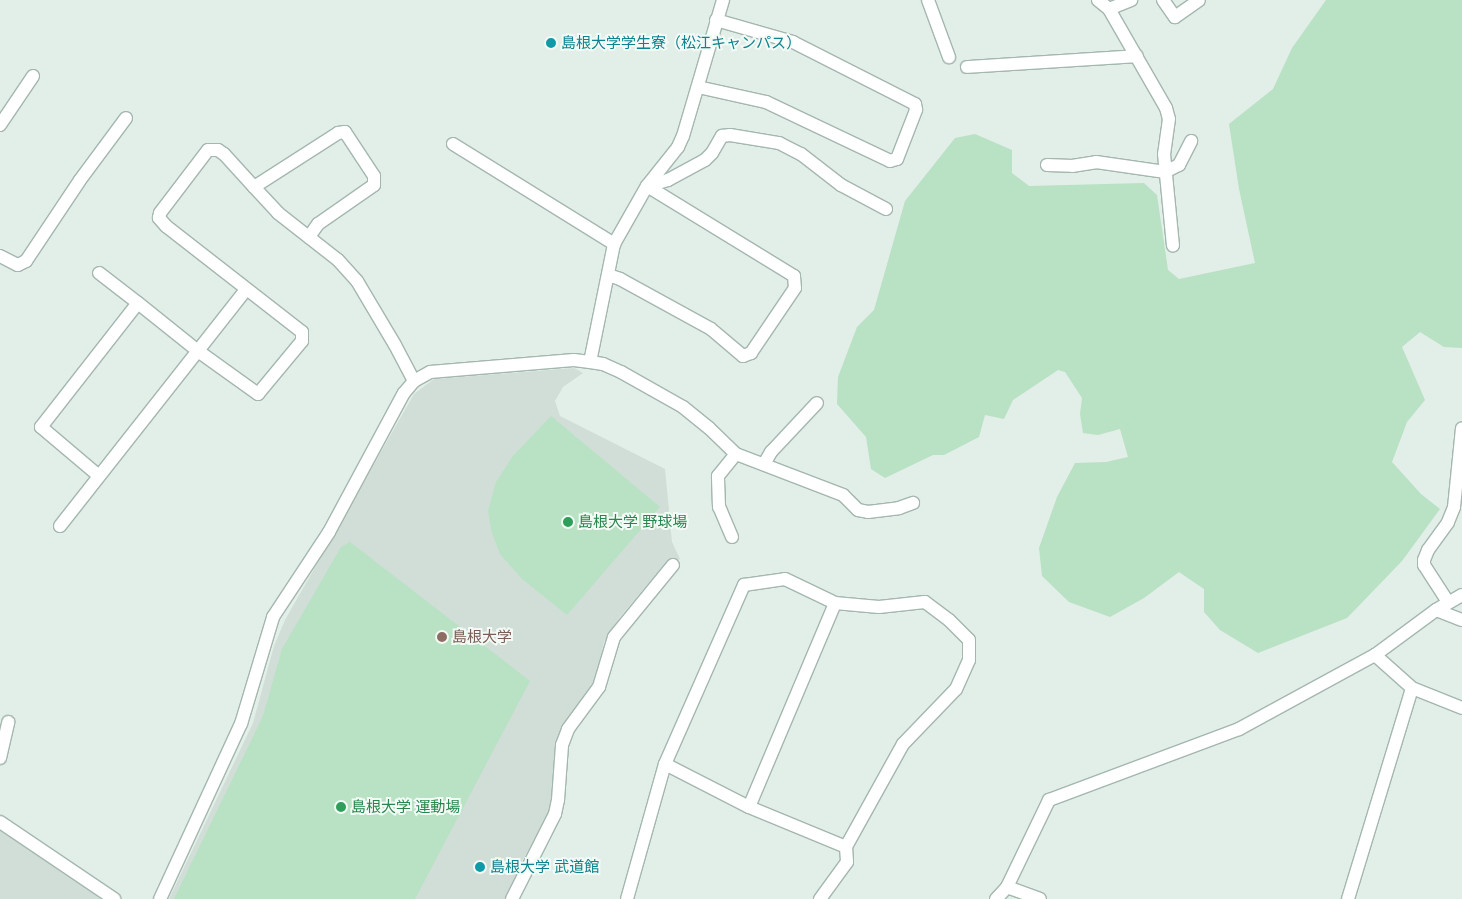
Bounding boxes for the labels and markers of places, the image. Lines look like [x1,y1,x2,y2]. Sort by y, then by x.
place label: 島根大学学生寮（松江キャンパス） [561,34,801,52]
marker: 島根大学学生寮（松江キャンパス） [545,37,557,49]
place label: 島根大学 野球場 [578,513,687,531]
marker: 島根大学 野球場 [562,516,574,528]
place label: 島根大学 [452,628,512,646]
marker: 島根大学 [436,631,448,643]
place label: 島根大学 運動場 [351,798,460,816]
marker: 島根大学 運動場 [335,801,347,813]
place label: 島根大学 武道館 [490,858,599,876]
marker: 島根大学 武道館 [474,861,486,873]

